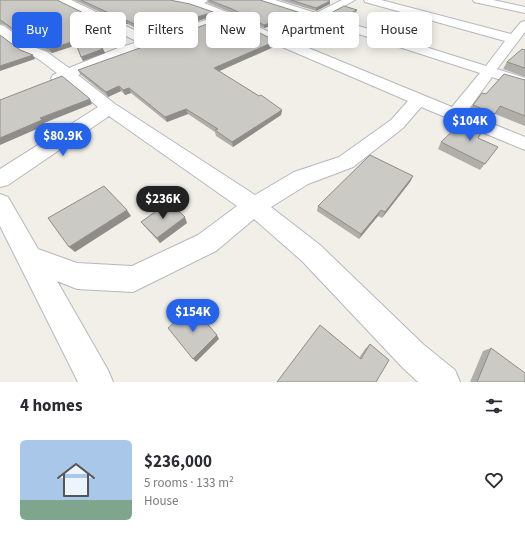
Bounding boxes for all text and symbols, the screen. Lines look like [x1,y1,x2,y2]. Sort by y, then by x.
chip: Buy [12,12,62,48]
chip: Rent [70,12,126,48]
chip: Filters [134,12,198,48]
chip: New [206,12,260,48]
chip: Apartment [268,12,359,48]
chip: House [367,12,432,48]
pin: $104K [442,108,498,142]
text: $104K [452,112,488,130]
pin: $80.9K [30,123,96,157]
text: $80.9K [43,127,83,145]
pin: $236K [135,186,191,220]
text: $236K [145,190,181,208]
pin: $154K [165,299,221,333]
text: $154K [175,303,211,321]
text: 4 homes [20,394,82,418]
icon: filters [483,395,505,417]
text: $236,000 [144,450,212,474]
icon: home [52,456,100,504]
icon: heart [483,469,505,491]
text: 5 rooms · 133 m² [144,474,234,492]
text: House [144,492,179,510]

